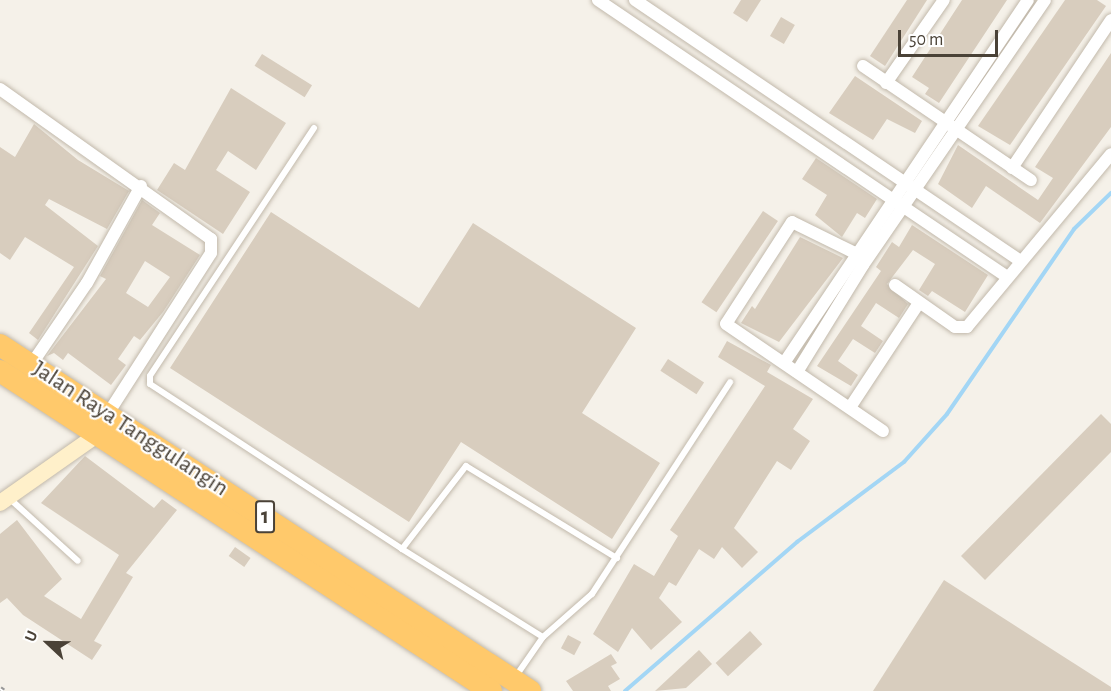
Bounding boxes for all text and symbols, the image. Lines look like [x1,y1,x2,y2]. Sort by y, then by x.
scale bar [901,18,1002,56]
text: 50 m [909,31,943,49]
street label: Jalan Raya Tanggulangin [27,355,233,503]
road number: 1 [254,498,276,536]
north arrow [18,613,78,673]
text: U [22,629,41,644]

